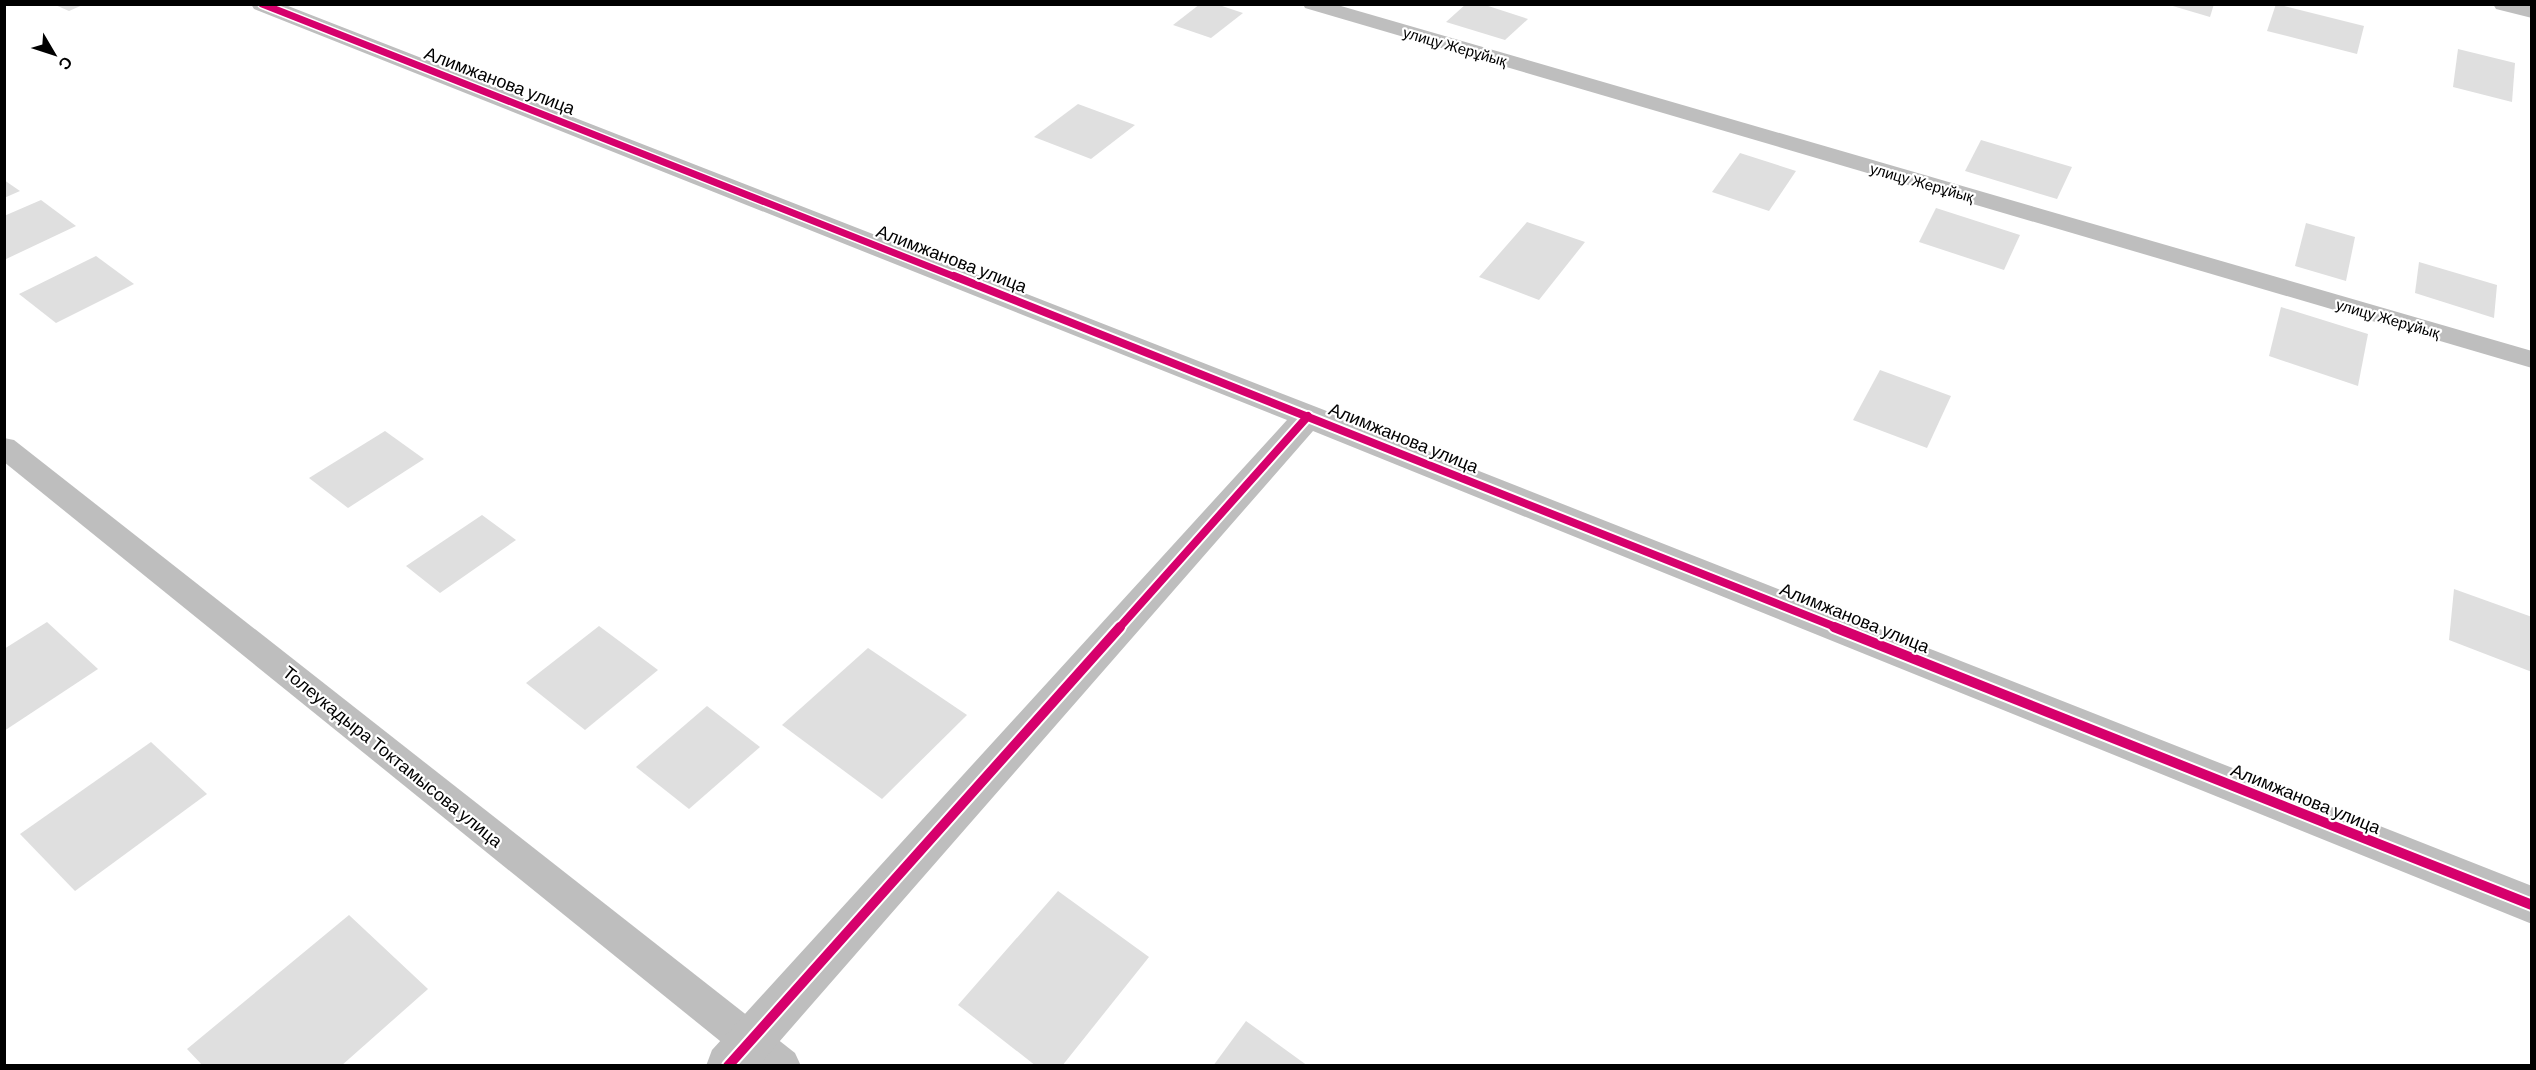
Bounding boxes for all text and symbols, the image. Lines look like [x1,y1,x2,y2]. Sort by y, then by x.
street label: улицу Жерұйық [1401,23,1509,70]
north arrow [24,24,84,84]
street label: Алимжанова улица [422,41,579,119]
text: С [55,53,77,75]
street label: улицу Жерұйық [1868,159,1976,206]
street label: Алимжанова улица [874,219,1031,297]
street label: улицу Жерұйық [2334,295,2442,342]
street label: Алимжанова улица [1326,397,1483,477]
street label: Алимжанова улица [1777,577,1934,657]
street label: Толеукадыра Токтамысова улица [279,660,508,852]
street label: Алимжанова улица [2228,758,2385,838]

